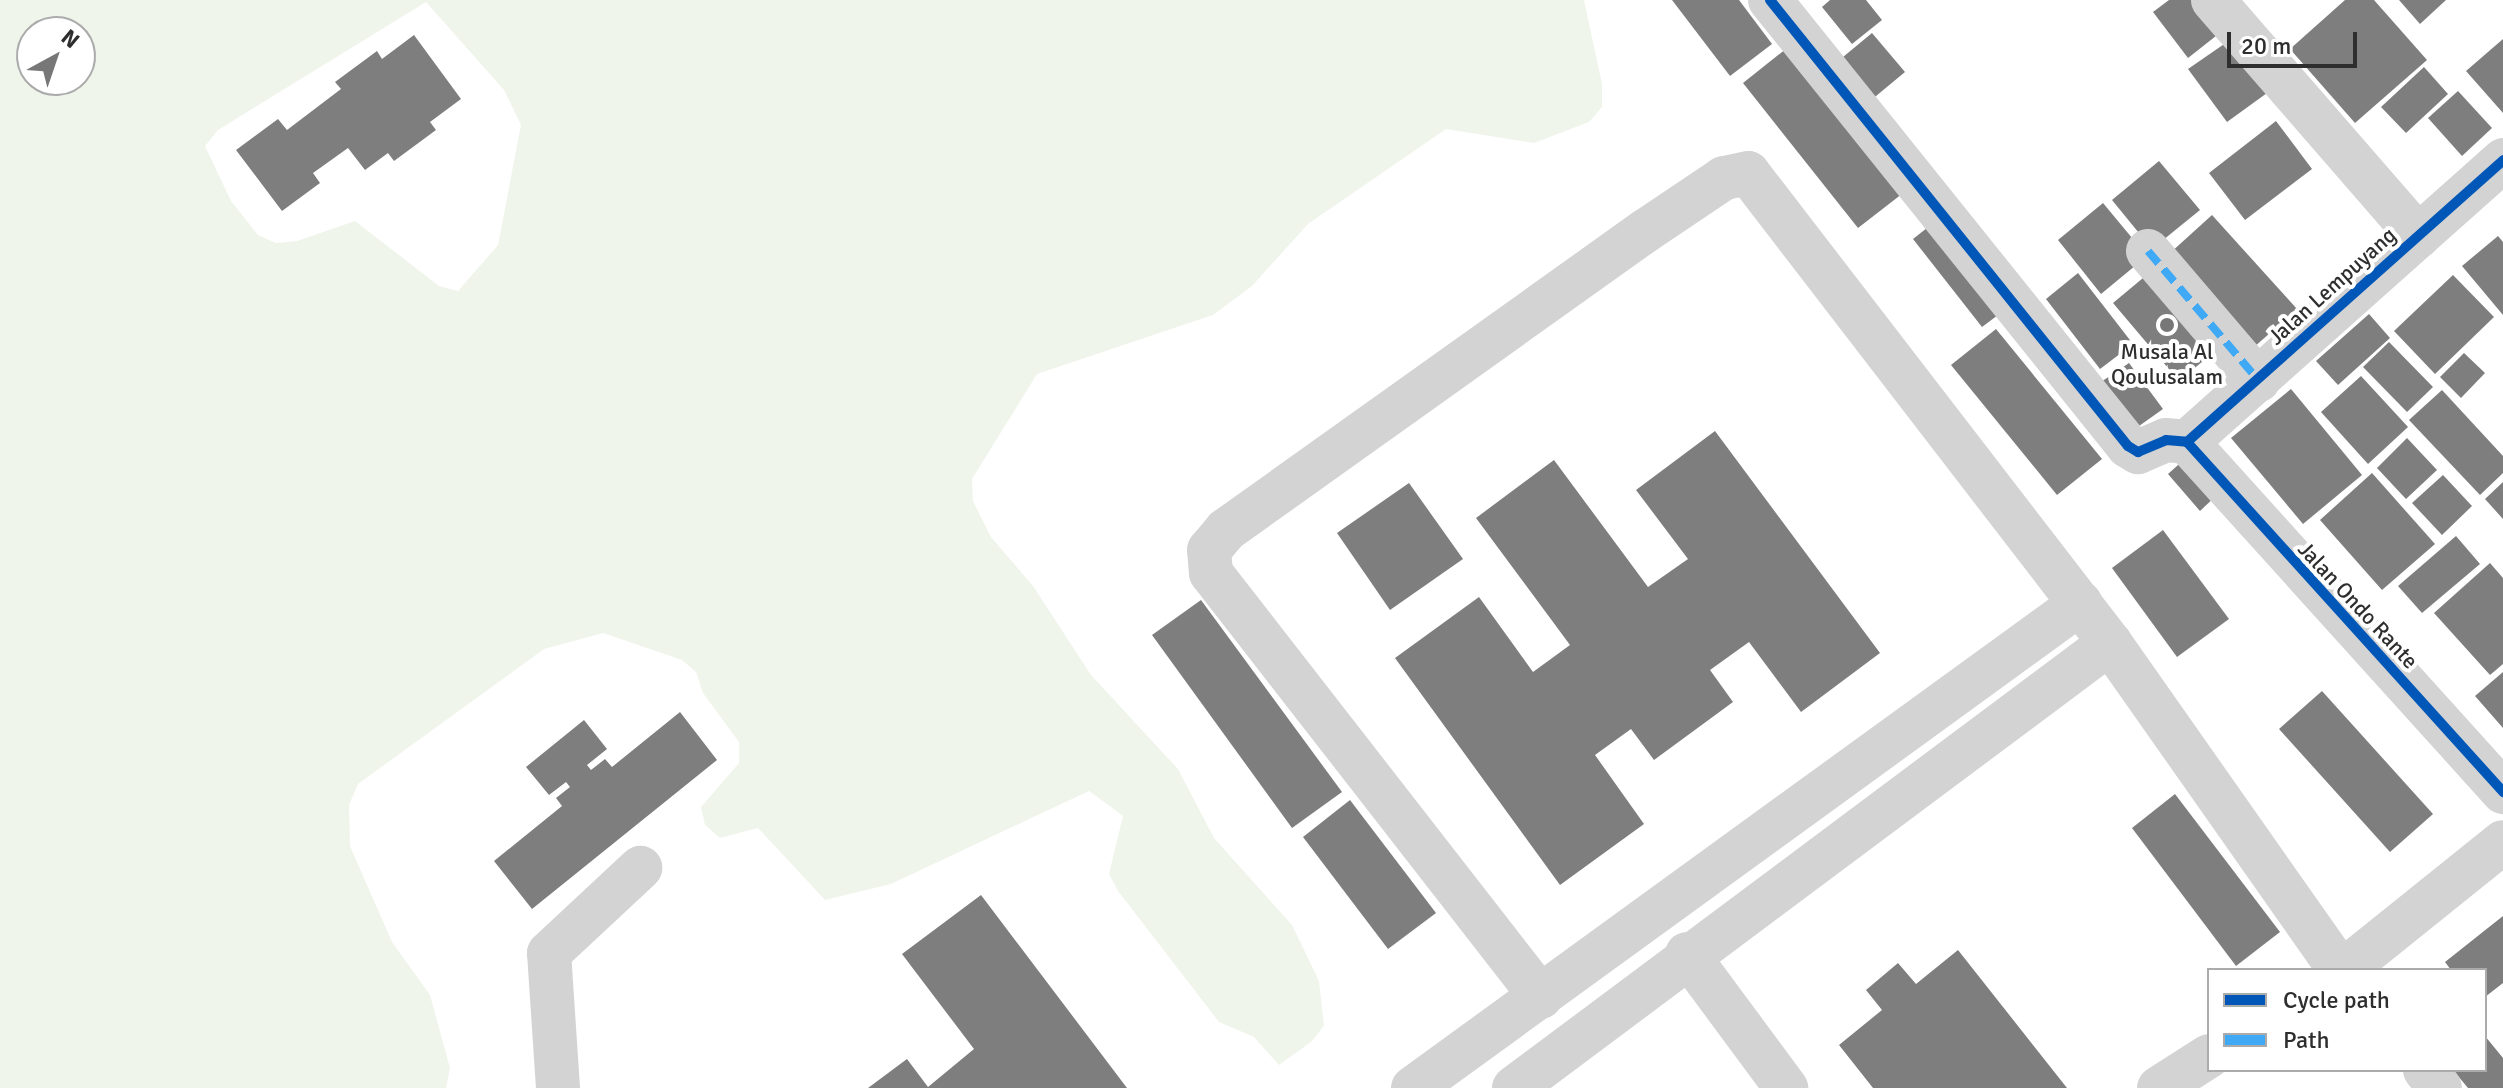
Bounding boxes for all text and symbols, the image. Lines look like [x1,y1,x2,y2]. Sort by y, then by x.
north arrow [16,16,96,96]
scale bar [2231,16,2361,66]
text: N [56,24,85,54]
text: 20 m [2241,31,2291,61]
street label: Jalan Lempuyang [2263,222,2401,350]
marker: Musala Al Qoulusalam [2158,316,2176,334]
place label: Musala Al Qoulusalam [2111,338,2223,390]
street label: Jalan Ondo Rante [2292,536,2424,674]
legend [2207,968,2487,1072]
text: Cycle path [2283,985,2390,1015]
text: Path [2283,1025,2329,1055]

